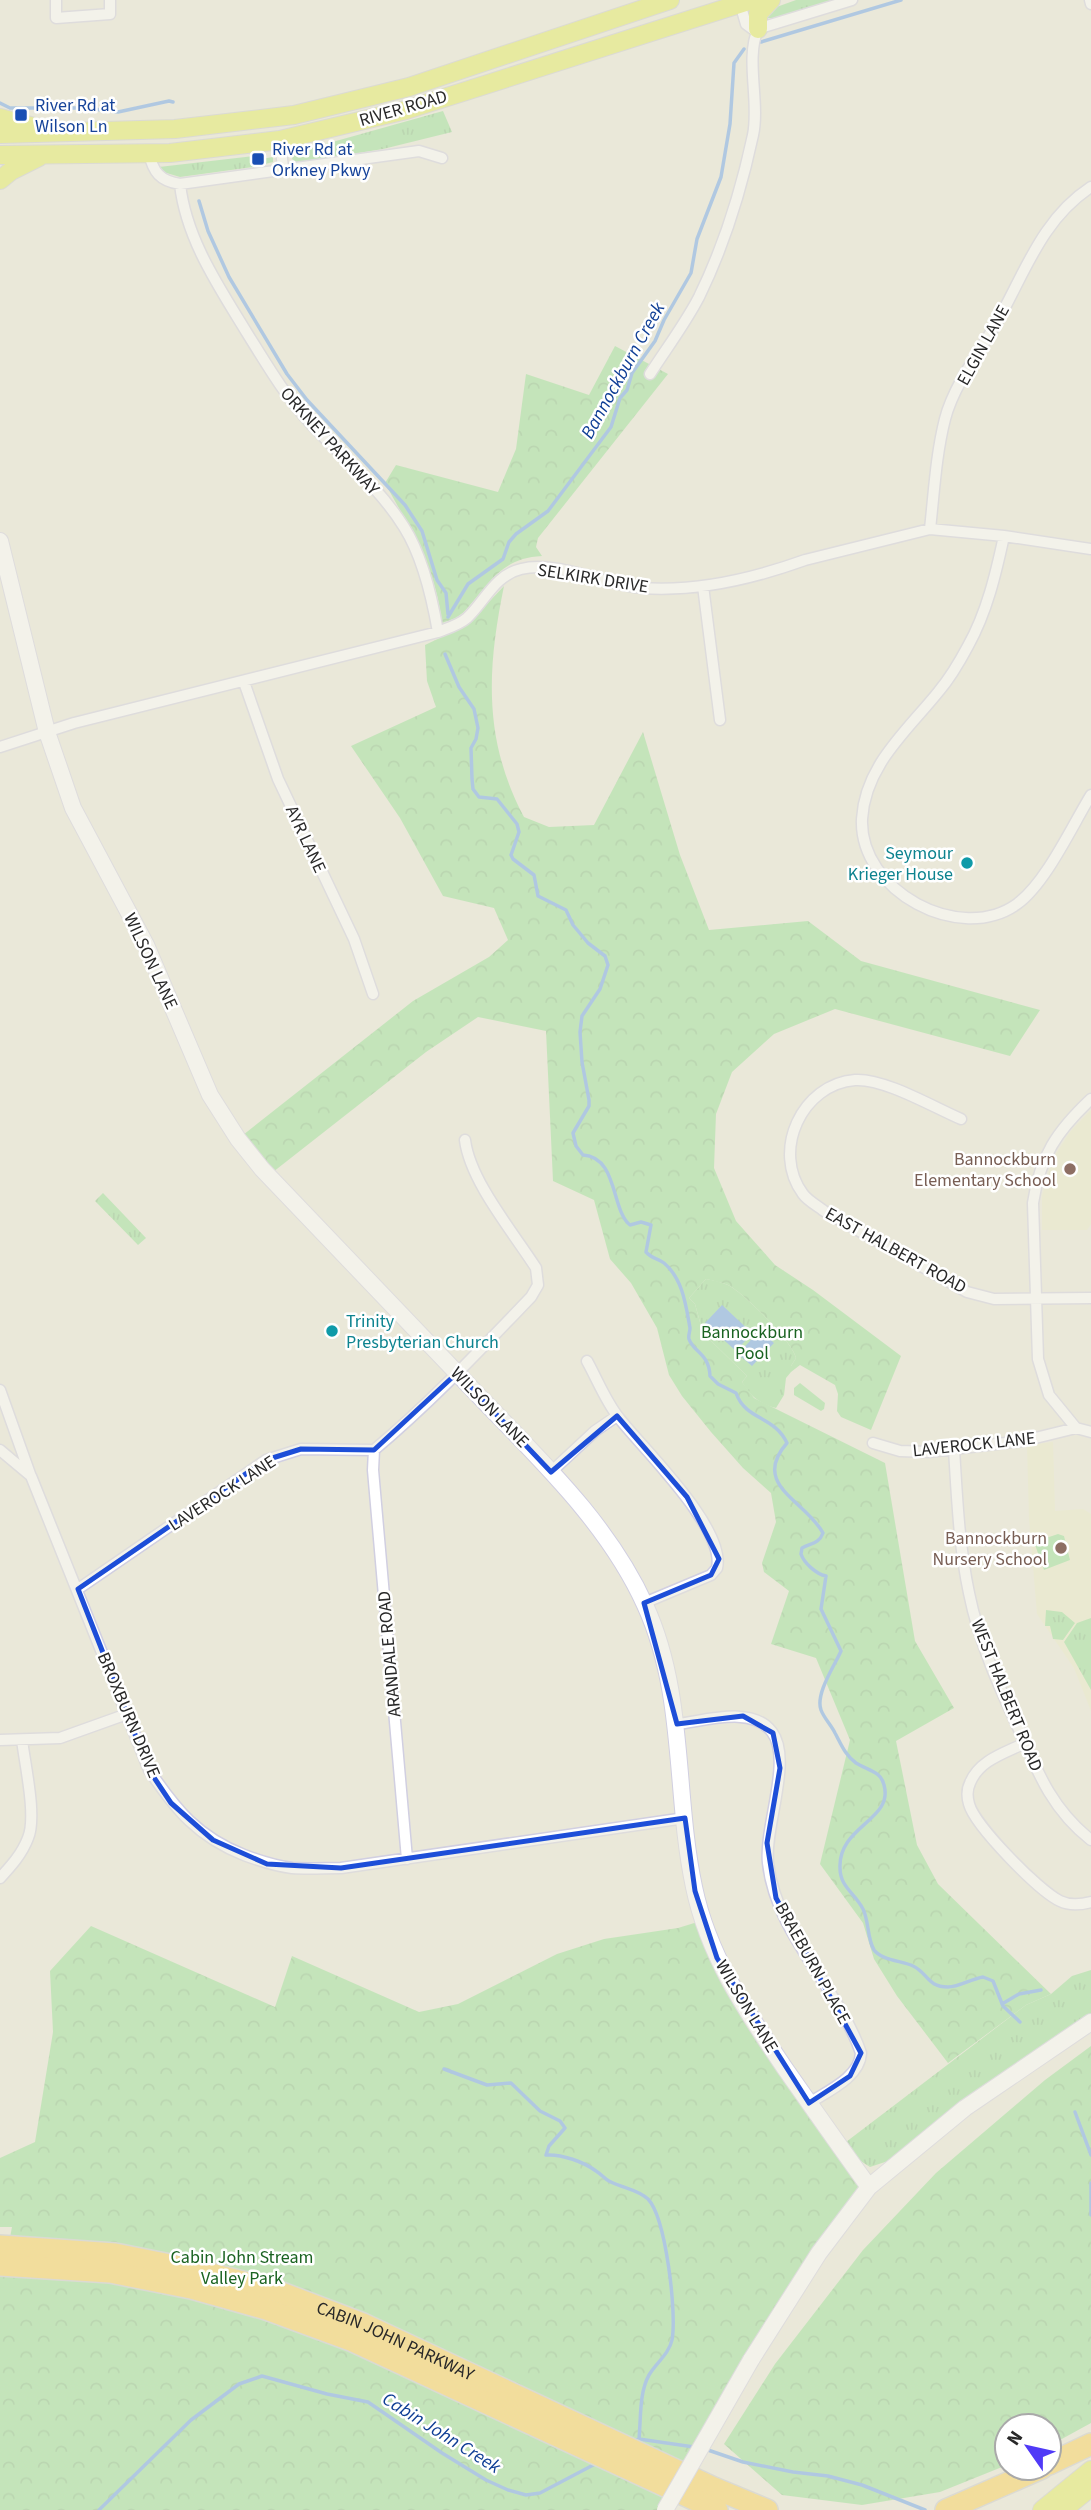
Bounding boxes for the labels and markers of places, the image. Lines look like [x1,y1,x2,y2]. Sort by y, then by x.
place label: River Rd at Wilson Ln [35,93,115,139]
marker: River Rd at Wilson Ln [13,107,29,123]
place label: River Rd at Orkney Pkwy [272,137,371,183]
marker: River Rd at Orkney Pkwy [250,151,266,167]
place label: Seymour Krieger House [848,841,954,887]
marker: Seymour Krieger House [959,855,975,871]
place label: Bannockburn Elementary School [914,1147,1056,1193]
marker: Bannockburn Elementary School [1062,1161,1078,1177]
place label: Trinity Presbyterian Church [346,1309,499,1355]
marker: Trinity Presbyterian Church [324,1323,340,1339]
place label: Bannockburn Nursery School [932,1526,1047,1572]
marker: Bannockburn Nursery School [1053,1540,1069,1556]

